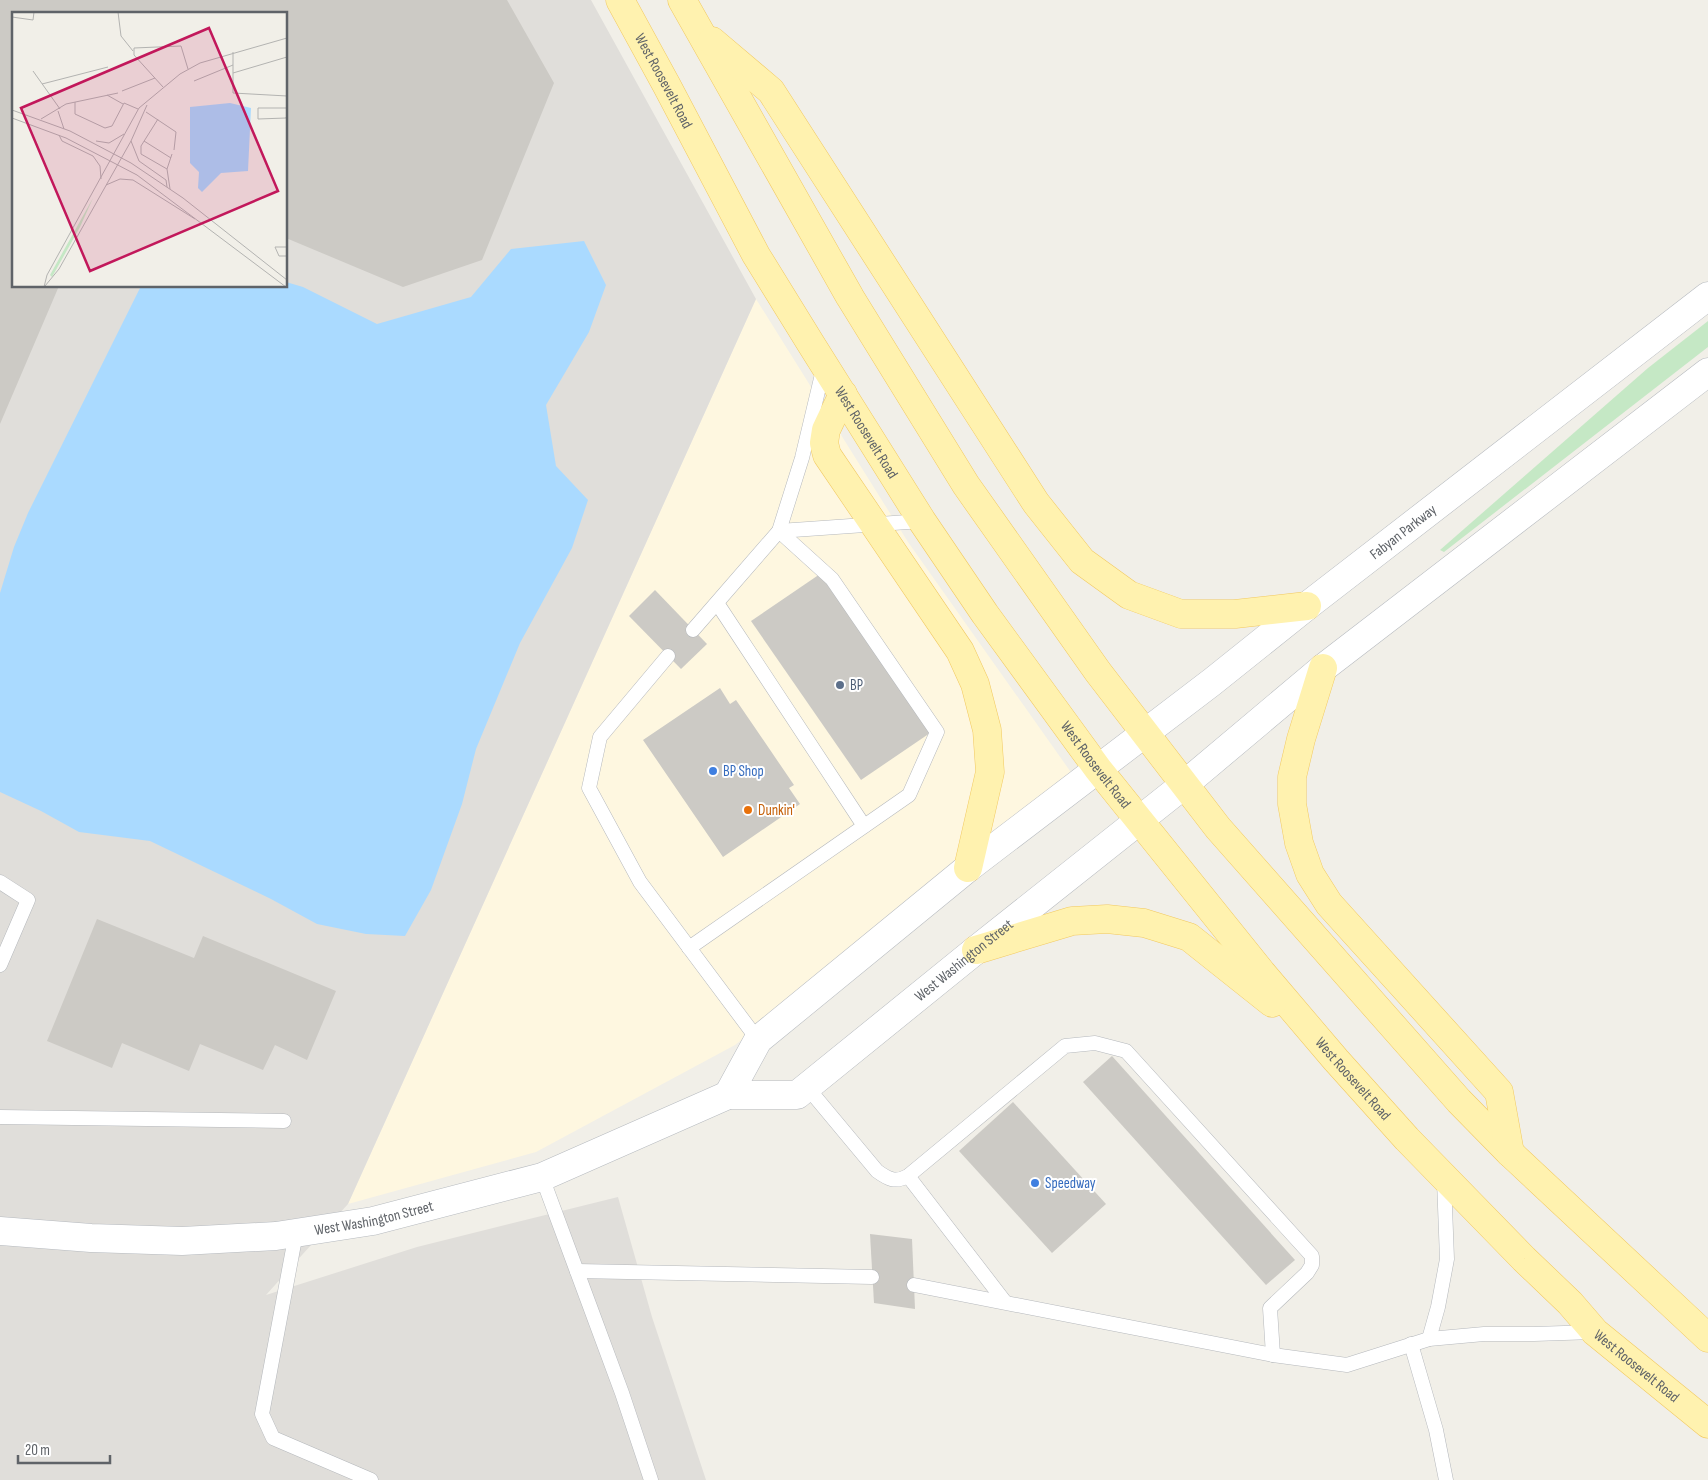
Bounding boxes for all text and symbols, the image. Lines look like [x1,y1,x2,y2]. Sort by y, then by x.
inset map [12,12,288,288]
street label: West Roosevelt Road [631,30,697,132]
street label: West Roosevelt Road [831,383,902,482]
street label: Fabyan Parkway [1366,500,1440,563]
place label: BP [850,676,863,695]
marker: BP [834,679,846,691]
street label: West Roosevelt Road [1057,717,1135,812]
place label: BP Shop [723,762,764,781]
marker: BP Shop [707,765,719,777]
place label: Dunkin' [758,801,795,820]
marker: Dunkin' [742,804,754,816]
street label: West Washington Street [911,914,1017,1006]
street label: West Roosevelt Road [1311,1033,1395,1124]
place label: Speedway [1045,1174,1096,1193]
marker: Speedway [1029,1177,1041,1189]
street label: West Washington Street [313,1196,436,1239]
street label: West Roosevelt Road [1590,1325,1683,1406]
scale bar [18,1432,110,1464]
text: 20 m [25,1441,50,1460]

